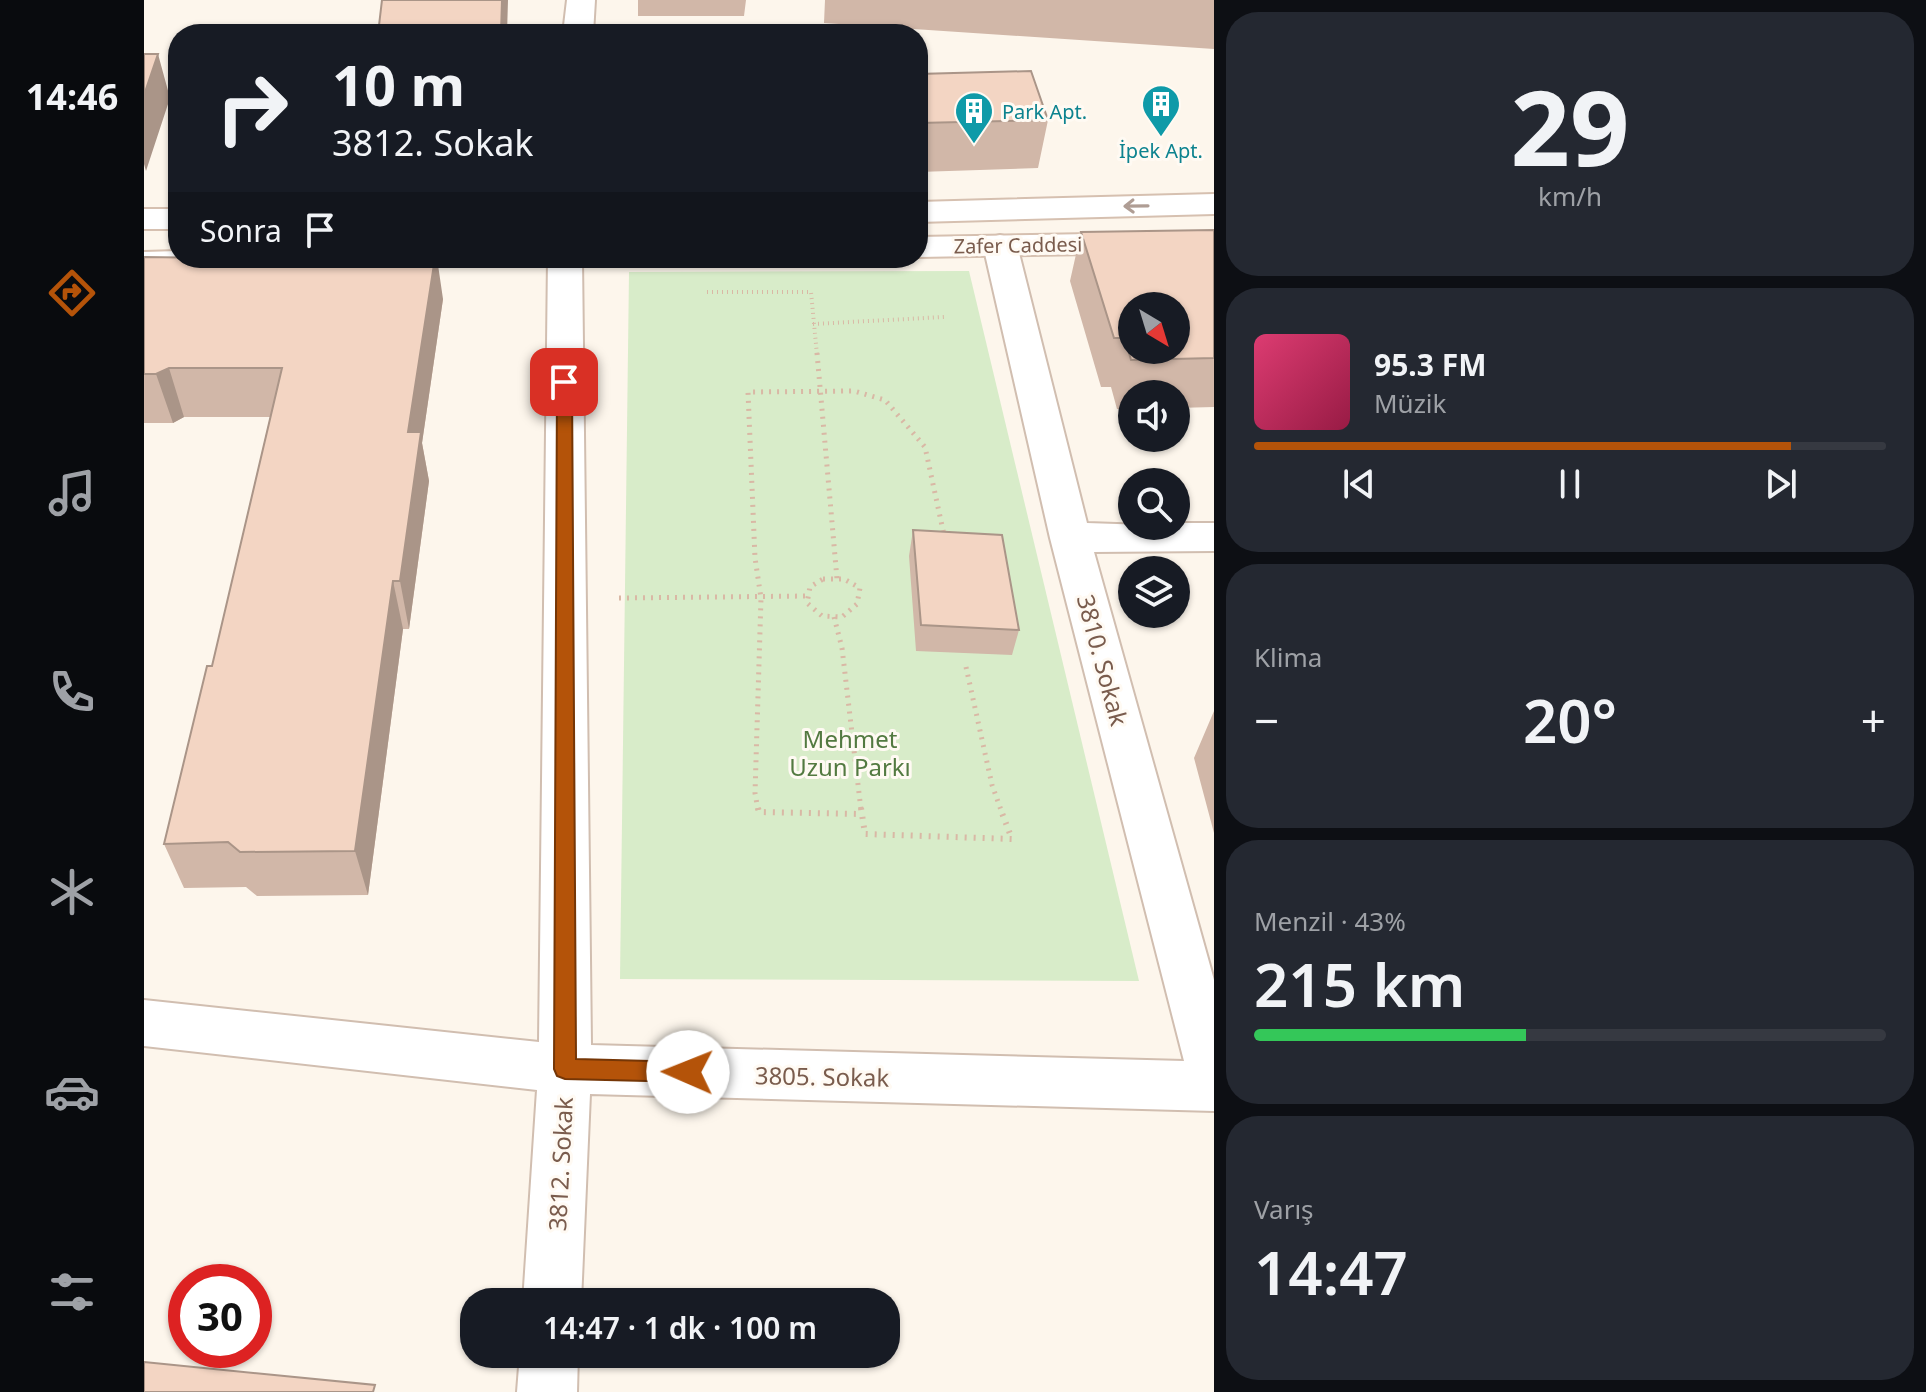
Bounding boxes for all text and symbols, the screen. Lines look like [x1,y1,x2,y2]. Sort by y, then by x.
text: 10 m [332,46,465,122]
text: 29 [1511,55,1629,196]
icon: right [200,56,304,160]
text: 14:46 [26,72,118,121]
building icon: İpek Apt. [1140,83,1182,138]
building icon: Park Apt. [953,90,995,145]
place label: Park Apt. [1002,98,1087,125]
text: 3812. Sokak [332,118,534,167]
place label: İpek Apt. [1119,137,1203,164]
text: km/h [1538,178,1602,214]
one-way arrow [1123,199,1150,214]
icon: arrive [298,208,342,252]
text: Sonra [200,210,282,251]
street label: Zafer Caddesi [953,230,1083,260]
icon: directions [44,265,100,321]
north arrow [1118,292,1190,364]
map controls [1118,292,1190,628]
text: 95.3 FM [1374,344,1486,385]
pin [530,348,598,416]
icon: arrive [542,360,586,404]
button: sound [1118,380,1190,452]
text: Müzik [1374,385,1446,421]
icon: previous [1337,462,1381,506]
icon: pause [1548,462,1592,506]
icon: next [1759,462,1803,506]
icon: music [44,465,100,521]
button: search [1118,468,1190,540]
button: layers [1118,556,1190,628]
street label: 3810. Sokak [1070,591,1136,729]
text: Klima [1254,639,1322,675]
icon: phone [44,664,100,720]
text: 20° [1523,679,1617,761]
text: − [1254,690,1279,750]
text: + [1861,690,1886,750]
park label: Mehmet Uzun Parkı [789,722,911,783]
icon: climate [44,864,100,920]
text: Menzil · 43% [1254,903,1406,939]
text: 215 km [1254,943,1465,1025]
position arrow [646,1030,730,1114]
street label: 3805. Sokak [755,1058,890,1094]
icon: car [44,1064,100,1120]
street label: 3812. Sokak [540,1096,580,1232]
text: Varış [1254,1191,1314,1227]
text: 14:47 [1254,1231,1408,1313]
icon: filters [44,1264,100,1320]
speed limit sign: 30 [168,1264,272,1368]
text: 14:47 · 1 dk · 100 m [543,1307,817,1348]

